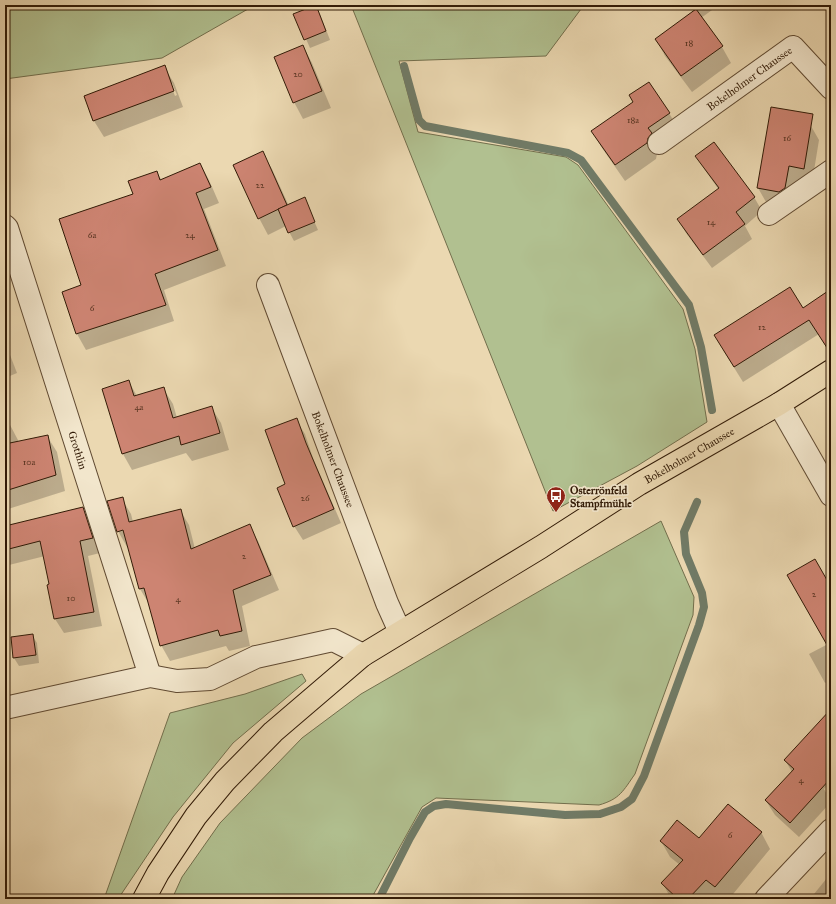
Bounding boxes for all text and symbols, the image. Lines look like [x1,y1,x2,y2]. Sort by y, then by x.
house number: 18 [685,37,693,48]
street label: Bokelholmer Chaussee [704,44,795,114]
house number: 20 [293,68,303,79]
house number: 18a [627,114,639,125]
house number: 16 [783,132,791,143]
house number: 22 [256,179,265,190]
house number: 14 [707,216,716,227]
house number: 6a [88,229,96,240]
house number: 24 [185,229,196,240]
house number: 6 [90,302,95,313]
house number: 12 [758,321,767,332]
house number: 4a [135,401,144,412]
street label: Bokelholmer Chaussee [309,409,357,510]
street label: Bokelholmer Chaussee [642,425,737,487]
street label: Grothlin [65,429,90,471]
house number: 10a [23,456,35,467]
place label: Osterrönfeld Stampfmühle [570,484,632,511]
bus stop icon: Osterrönfeld Stampfmühle [545,485,567,513]
house number: 26 [300,492,310,503]
house number: 2 [242,550,247,561]
house number: 2 [812,588,817,599]
house number: 10 [67,592,75,603]
house number: 4 [175,593,181,604]
house number: 4 [798,774,804,785]
house number: 6 [728,829,733,840]

